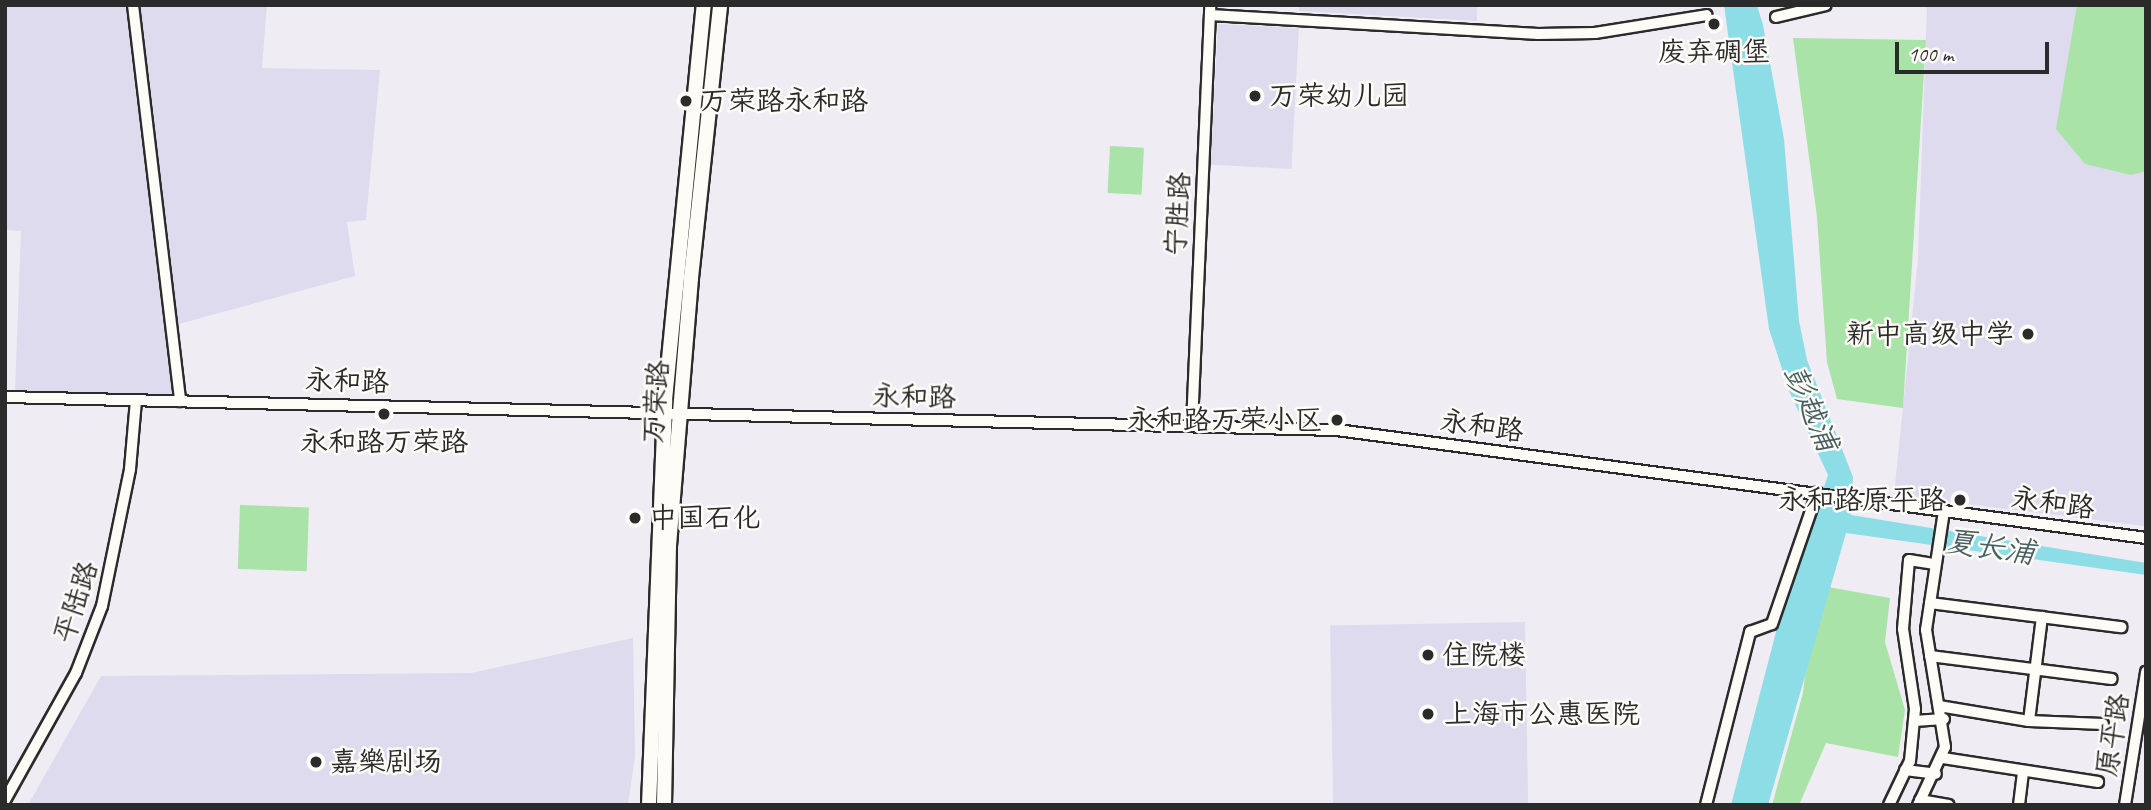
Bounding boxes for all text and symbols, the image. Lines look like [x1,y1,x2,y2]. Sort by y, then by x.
marker: 废弃碉堡 [1706,16,1722,32]
scale bar [1899,28,2053,72]
place label: 废弃碉堡 [1658,35,1770,69]
text: 100 m [1908,41,1953,67]
place label: 万荣幼儿园 [1269,79,1409,113]
place label: 万荣路永和路 [700,84,868,118]
marker: 万荣幼儿园 [1247,88,1263,104]
marker: 万荣路永和路 [678,93,694,109]
street label: 宁胜路 [1159,171,1197,257]
place label: 新中高级中学 [1846,317,2014,351]
marker: 新中高级中学 [2020,326,2036,342]
street label: 万荣路 [636,359,676,445]
water label: 彭越浦 [1776,360,1846,456]
street label: 永和路 [304,363,390,399]
street label: 永和路 [872,379,956,415]
place label: 永和路万荣小区 [1127,403,1323,437]
street label: 永和路 [1438,404,1526,448]
marker: 永和路万荣路 [376,406,392,422]
marker: 永和路万荣小区 [1329,412,1345,428]
place label: 永和路万荣路 [300,425,468,459]
street label: 永和路 [2009,481,2097,525]
place label: 永和路原平路 [1778,483,1946,517]
marker: 永和路原平路 [1952,492,1968,508]
place label: 中国石化 [649,501,761,535]
marker: 中国石化 [627,510,643,526]
water label: 夏长浦 [1943,523,2037,571]
street label: 平陆路 [47,557,105,647]
place label: 住院楼 [1442,638,1526,672]
marker: 住院楼 [1420,647,1436,663]
street label: 原平路 [2090,691,2136,779]
place label: 上海市公惠医院 [1444,697,1640,731]
marker: 上海市公惠医院 [1418,704,1438,724]
place label: 嘉樂剧场 [330,745,442,779]
marker: 嘉樂剧场 [308,754,324,770]

